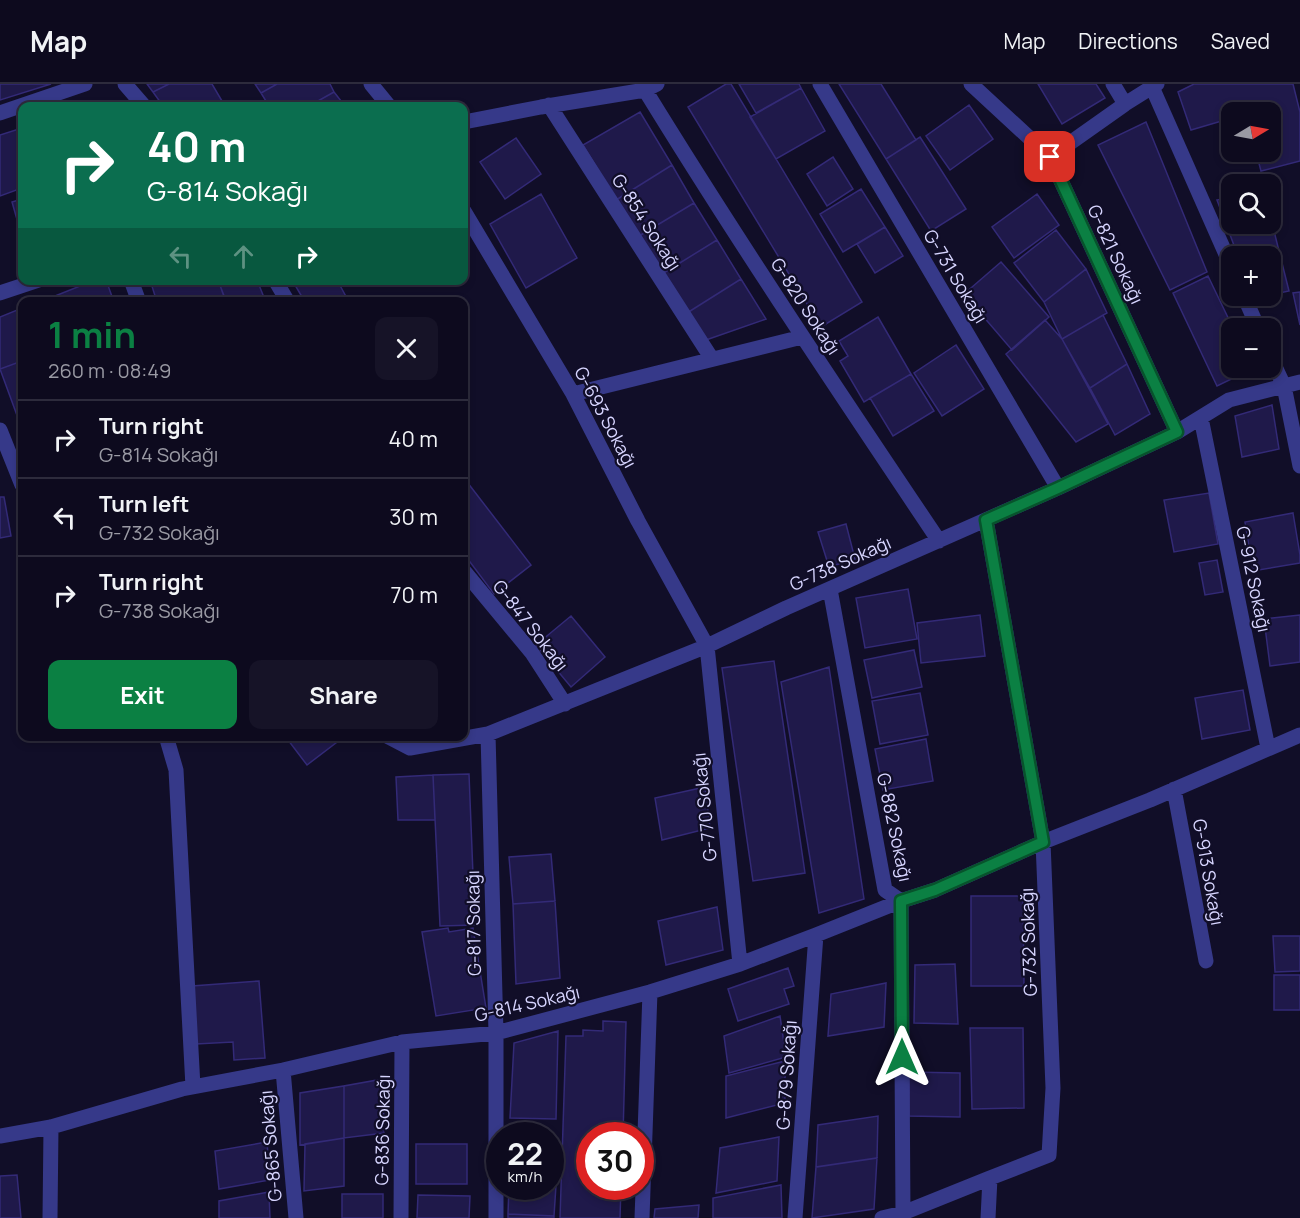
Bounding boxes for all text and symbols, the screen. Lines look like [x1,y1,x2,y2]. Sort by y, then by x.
text: Map [30,22,87,60]
text: Map [1004,27,1045,55]
text: Directions [1078,27,1178,55]
text: Saved [1211,27,1270,55]
north arrow [1221,102,1281,162]
map controls [1221,102,1281,378]
text: 40 m [147,117,246,175]
icon: right [48,126,126,204]
pin [1024,131,1075,182]
icon: arrive [1033,140,1066,173]
street label: G-854 Sokağı [607,169,687,275]
text: G-814 Sokağı [147,172,308,209]
button: search [1221,174,1281,234]
street label: G-821 Sokağı [1082,200,1150,308]
street label: G-731 Sokağı [919,225,993,327]
icon: left [164,240,197,273]
icon: ahead [227,240,260,273]
icon: right [290,240,323,273]
button: + [1221,246,1281,306]
street label: G-820 Sokağı [766,253,846,359]
text: 1 min [48,310,136,359]
button: close [375,317,438,380]
button: − [1221,318,1281,378]
text: 260 m · 08:49 [48,357,171,384]
street label: G-693 Sokağı [569,362,643,472]
text: Turn right [99,411,204,441]
icon: right [48,423,81,456]
text: 40 m [389,424,438,454]
text: G-814 Sokağı [99,441,218,468]
text: Turn left [99,489,189,519]
icon: left [48,501,81,534]
text: 30 m [389,502,438,532]
text: G-732 Sokağı [99,519,220,546]
street label: G-912 Sokağı [1231,524,1277,634]
street label: G-738 Sokağı [785,530,895,596]
text: Turn right [99,567,204,597]
street label: G-847 Sokağı [488,574,574,676]
icon: right [48,579,81,612]
text: 70 m [390,580,438,610]
text: G-738 Sokağı [99,597,220,624]
button: Exit [48,660,237,729]
button: Share [249,660,438,729]
street label: G-770 Sokağı [686,752,722,862]
street label: G-882 Sokağı [872,770,918,884]
street label: G-913 Sokağı [1188,817,1230,927]
street label: G-817 Sokağı [460,870,486,976]
street label: G-732 Sokağı [1014,887,1042,997]
street label: G-814 Sokağı [472,979,582,1027]
street label: G-879 Sokağı [770,1019,802,1131]
position arrow [870,1025,934,1089]
street label: G-836 Sokağı [369,1074,395,1186]
street label: G-865 Sokağı [253,1089,287,1203]
speed limit sign: 30 [576,1122,654,1200]
text: 22 [507,1133,543,1174]
text: km/h [508,1166,542,1187]

